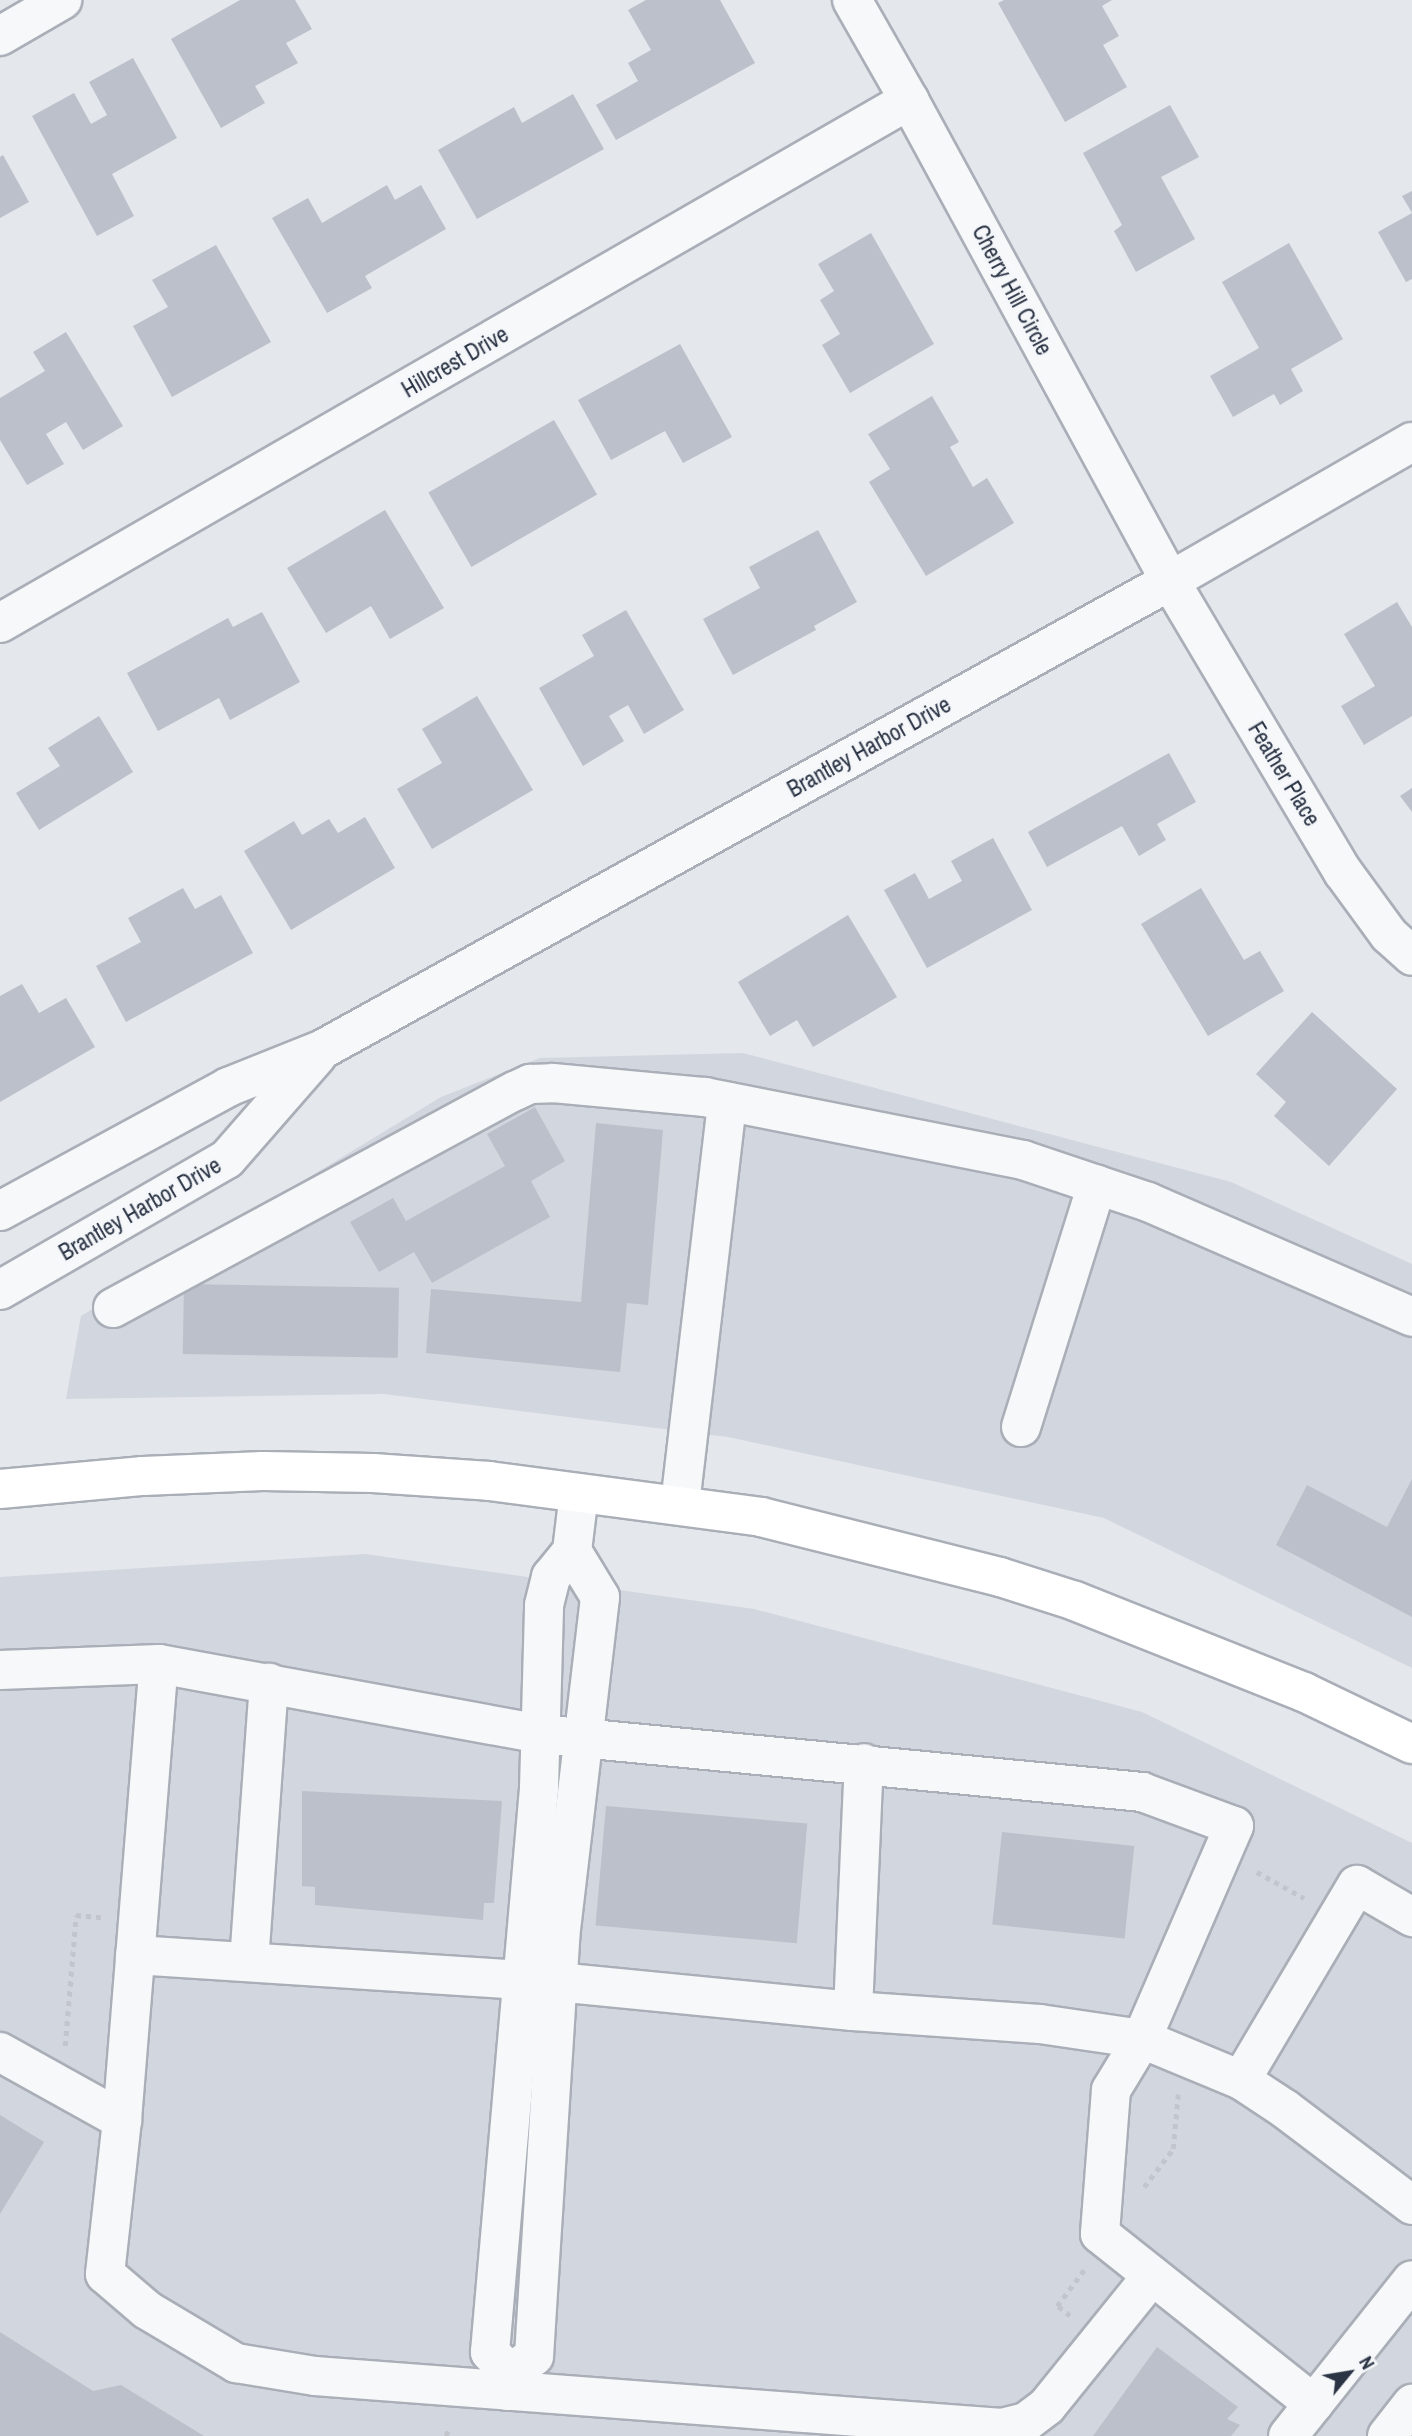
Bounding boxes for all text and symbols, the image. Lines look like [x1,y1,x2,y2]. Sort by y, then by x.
street label: Cherry Hill Circle [966,220,1058,360]
street label: Hillcrest Drive [397,320,513,404]
street label: Brantley Harbor Drive [783,691,955,803]
street label: Feather Place [1242,717,1326,831]
street label: Brantley Harbor Drive [54,1151,226,1267]
north arrow [1314,2338,1384,2408]
text: N [1353,2351,1381,2374]

